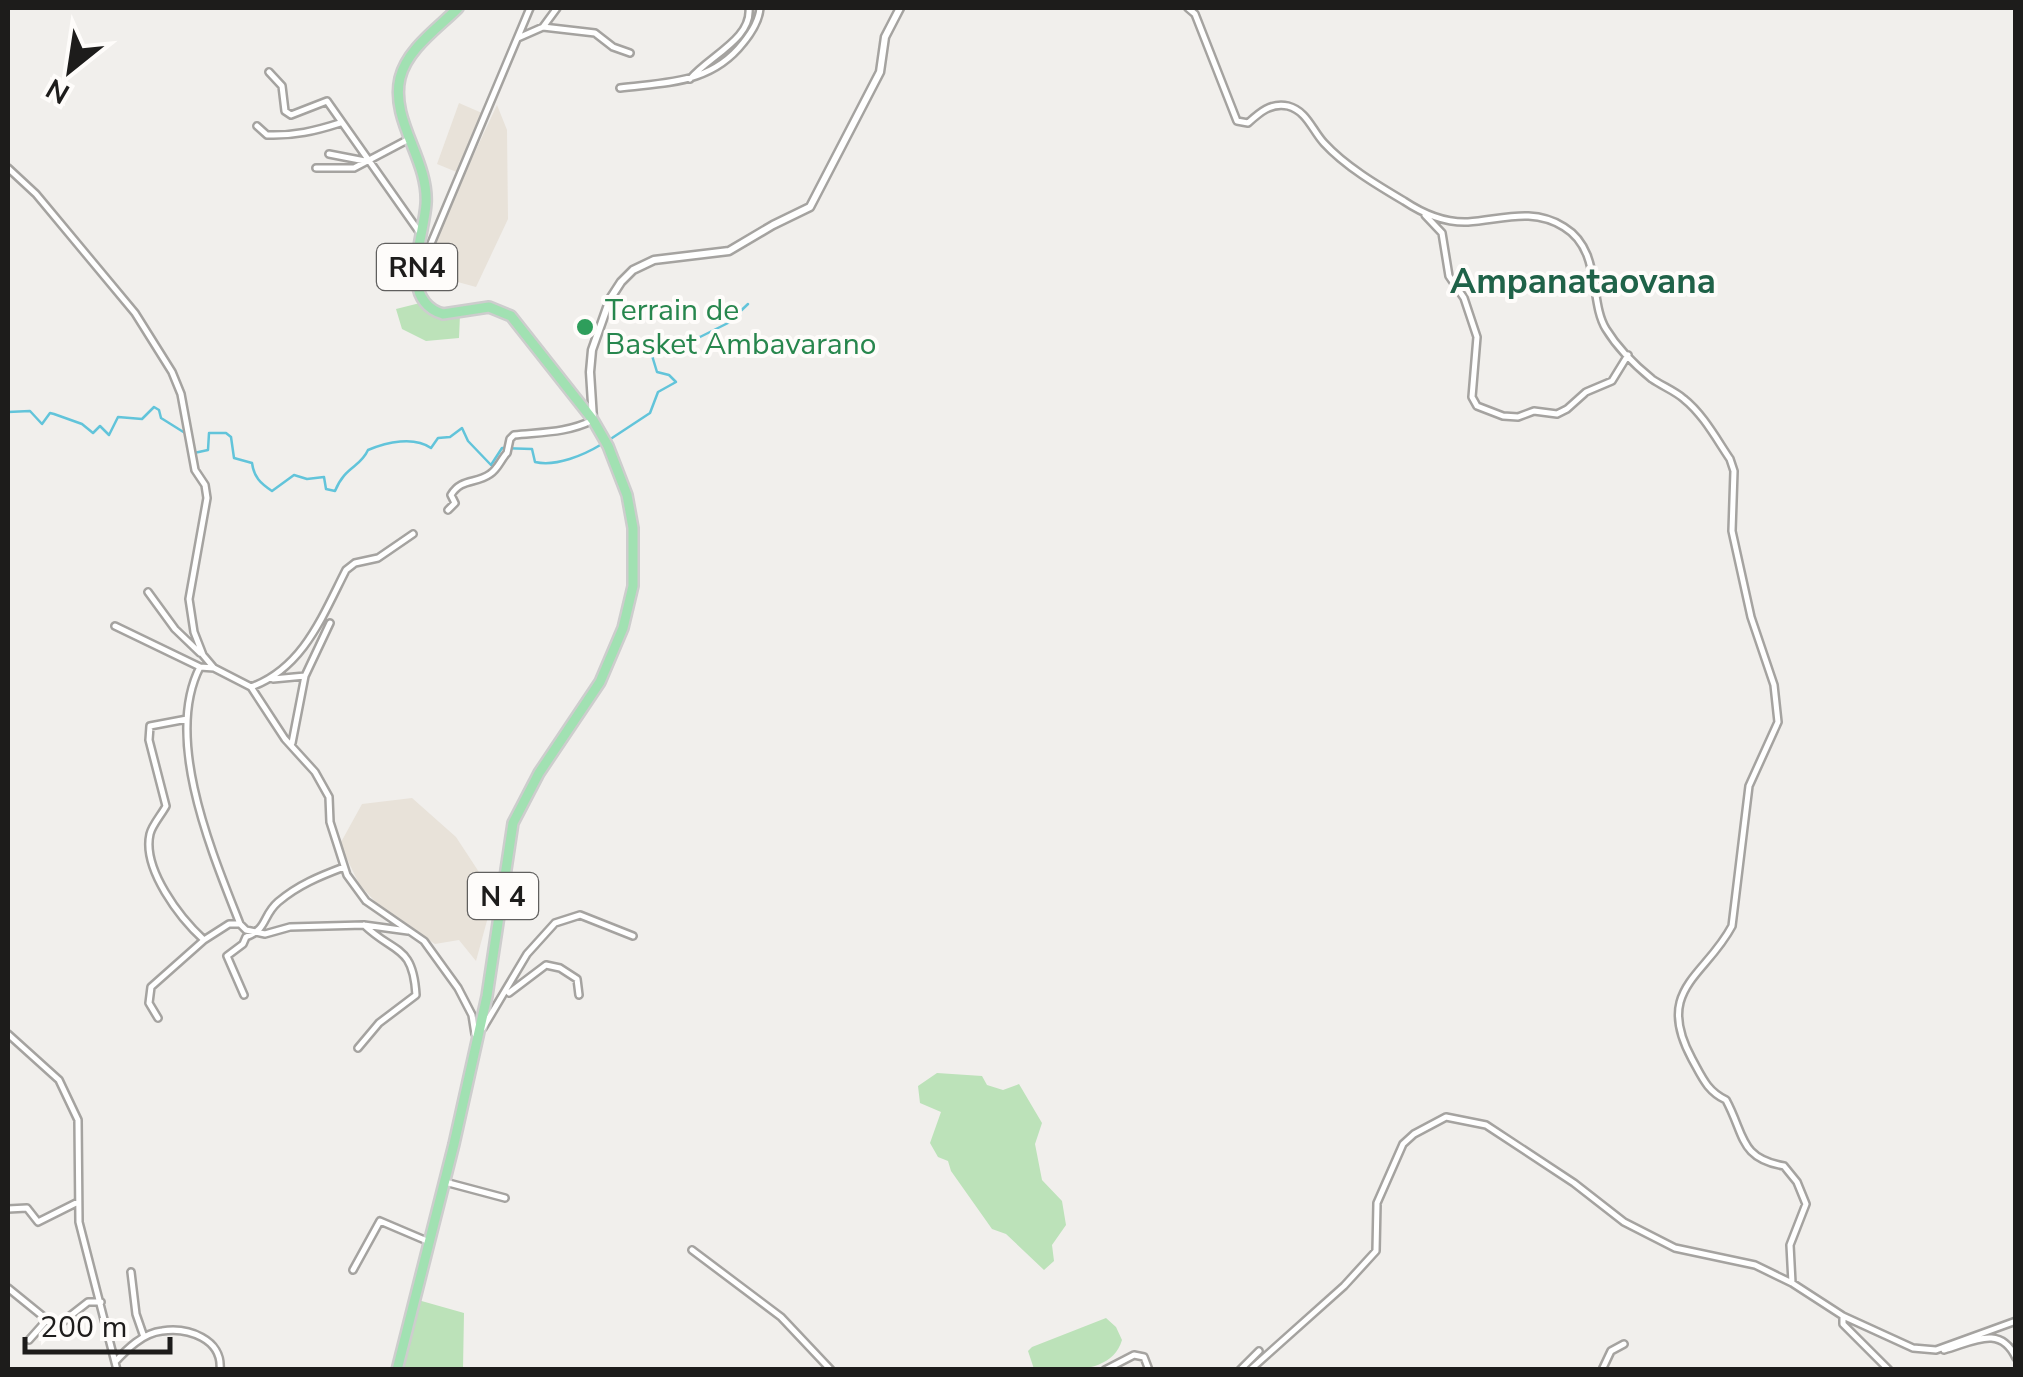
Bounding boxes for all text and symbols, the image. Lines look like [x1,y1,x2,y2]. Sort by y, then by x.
north arrow [20,20,120,120]
text: N [39,69,77,112]
road number: RN4 [377,244,457,290]
district label: Ampanataovana [1450,258,1716,305]
place label: Terrain de Basket Ambavarano [605,290,876,365]
marker: Terrain de Basket Ambavarano [574,316,596,338]
road number: N 4 [468,873,538,919]
scale bar [25,1292,170,1354]
text: 200 m [40,1307,127,1348]

